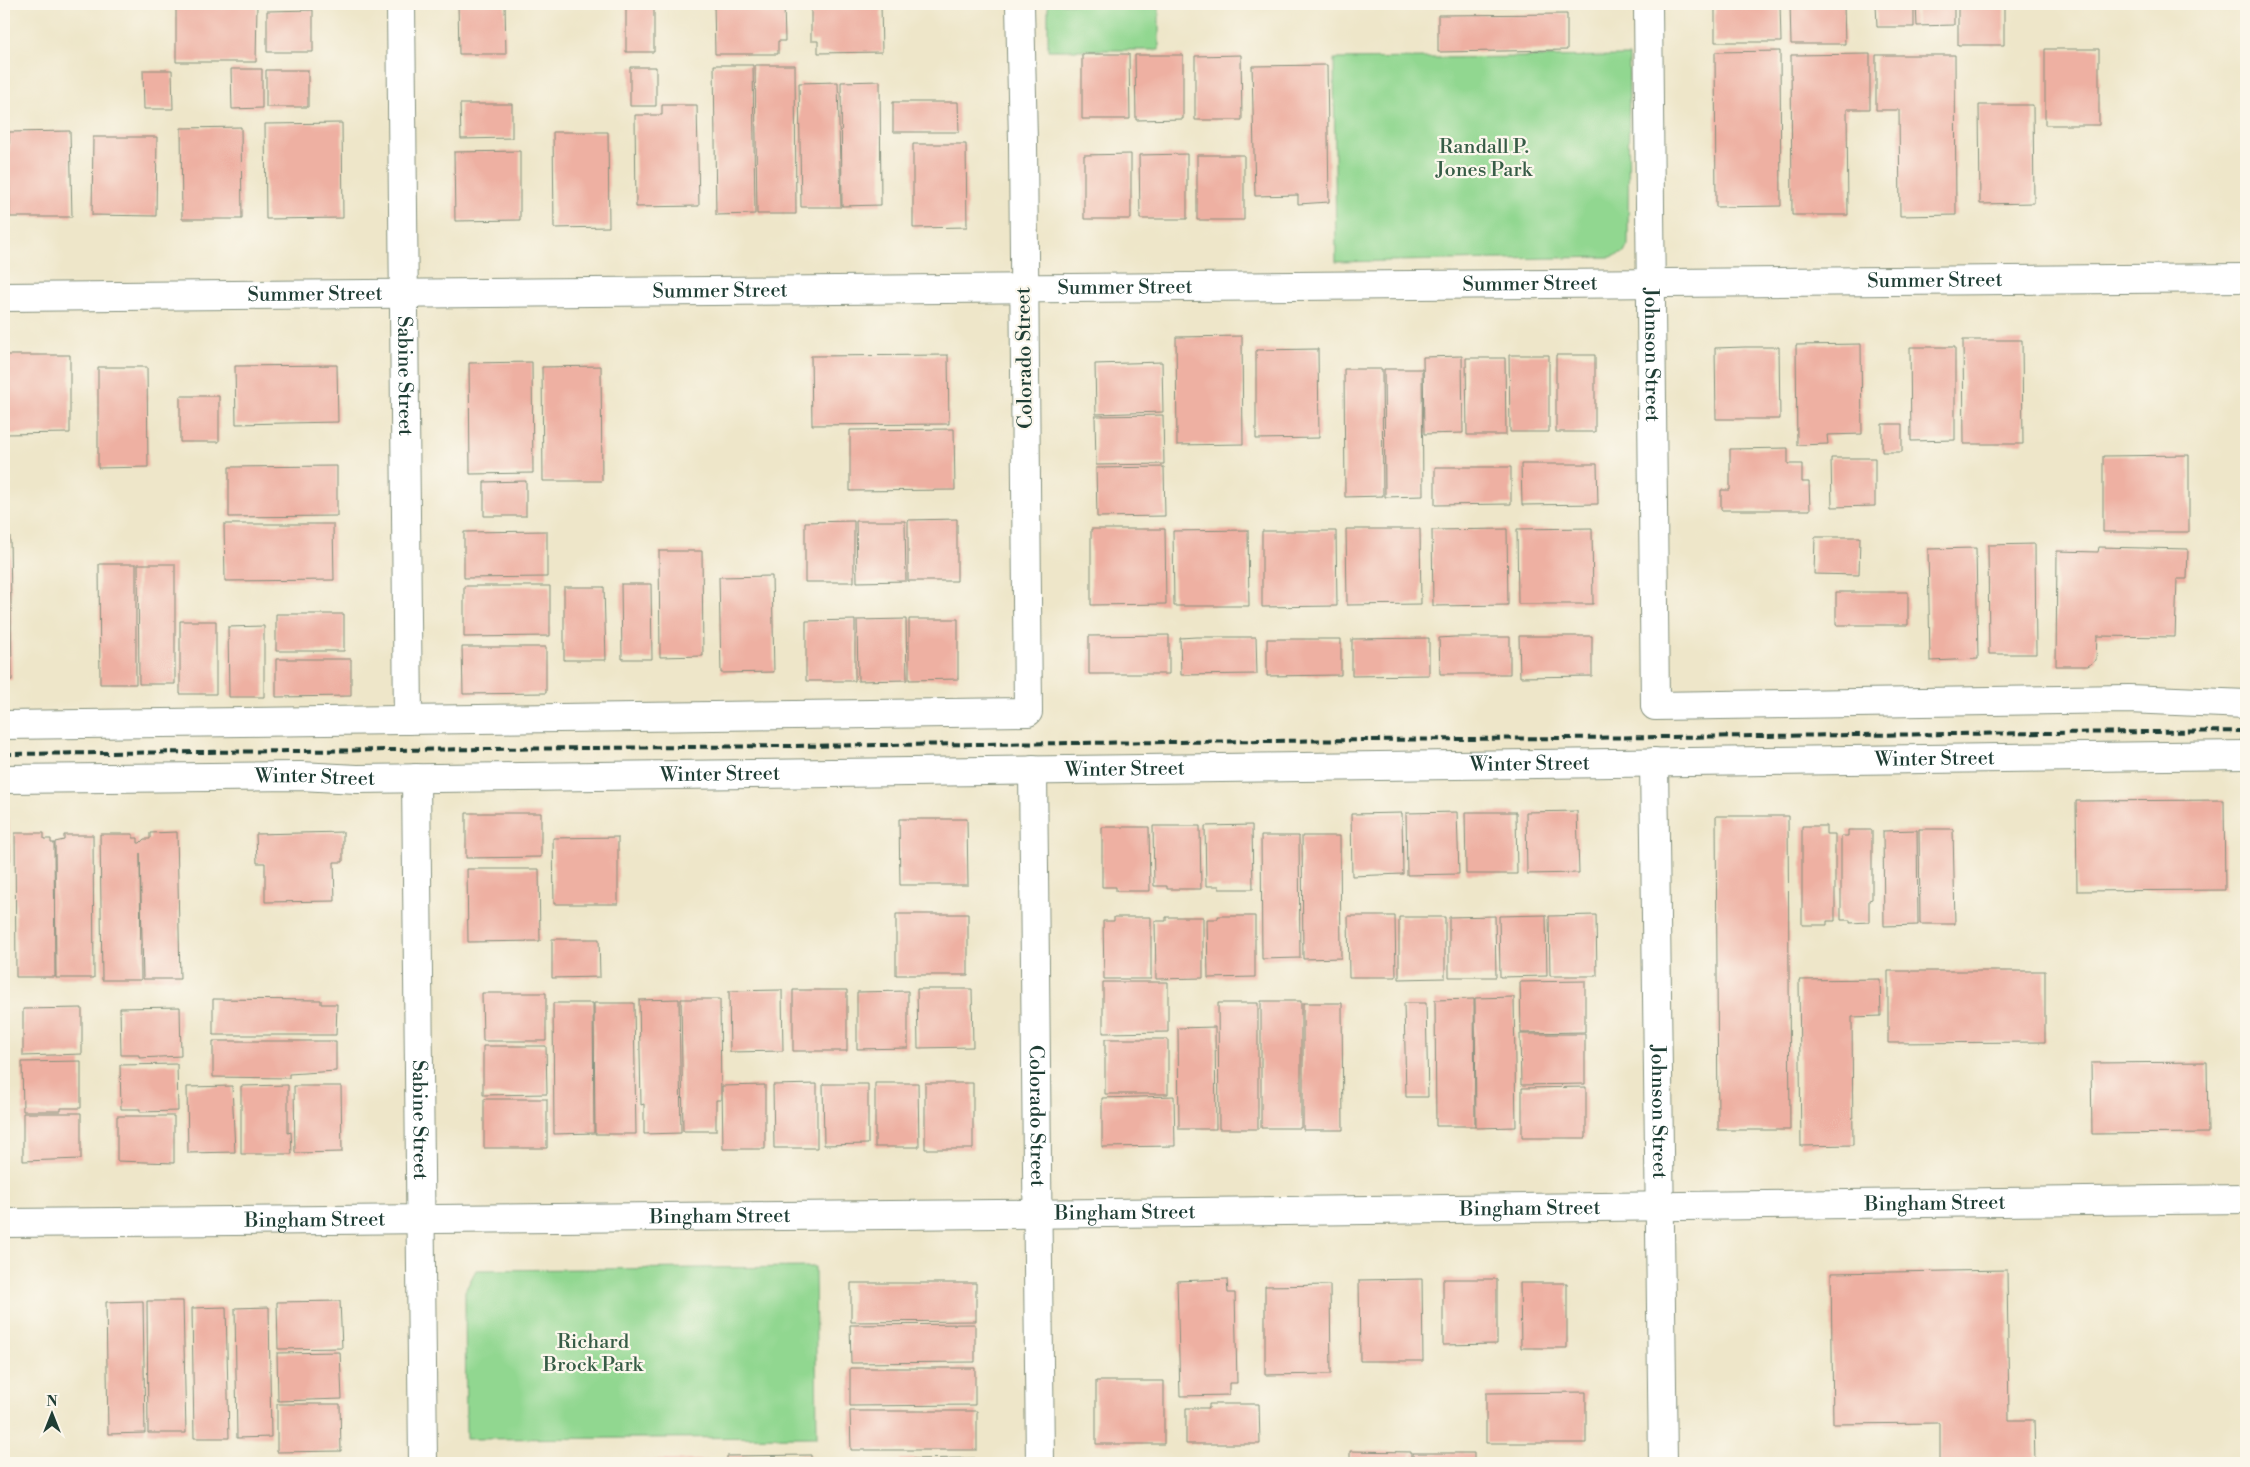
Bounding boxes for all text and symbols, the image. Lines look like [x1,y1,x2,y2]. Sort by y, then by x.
park label: Randall P. Jones Park [1435,135,1534,183]
street label: Summer Street [1867,268,2003,294]
street label: Summer Street [1462,271,1598,297]
street label: Summer Street [1057,274,1193,301]
street label: Summer Street [652,278,788,304]
street label: Summer Street [247,281,383,307]
street label: Colorado Street [1011,287,1039,429]
street label: Johnson Street [1638,287,1665,422]
street label: Sabine Street [392,316,418,436]
street label: Winter Street [1874,746,1995,772]
street label: Winter Street [1469,751,1590,777]
street label: Winter Street [1064,756,1185,783]
street label: Winter Street [659,761,780,788]
street label: Winter Street [254,763,375,792]
street label: Johnson Street [1645,1044,1672,1179]
street label: Colorado Street [1023,1045,1050,1187]
street label: Sabine Street [406,1060,433,1180]
street label: Bingham Street [1863,1190,2006,1217]
street label: Bingham Street [1458,1195,1601,1222]
street label: Bingham Street [1053,1200,1196,1226]
street label: Bingham Street [648,1203,791,1230]
street label: Bingham Street [243,1207,386,1233]
park label: Richard Brock Park [542,1330,645,1378]
north arrow [28,1390,78,1440]
text: N [46,1393,58,1411]

